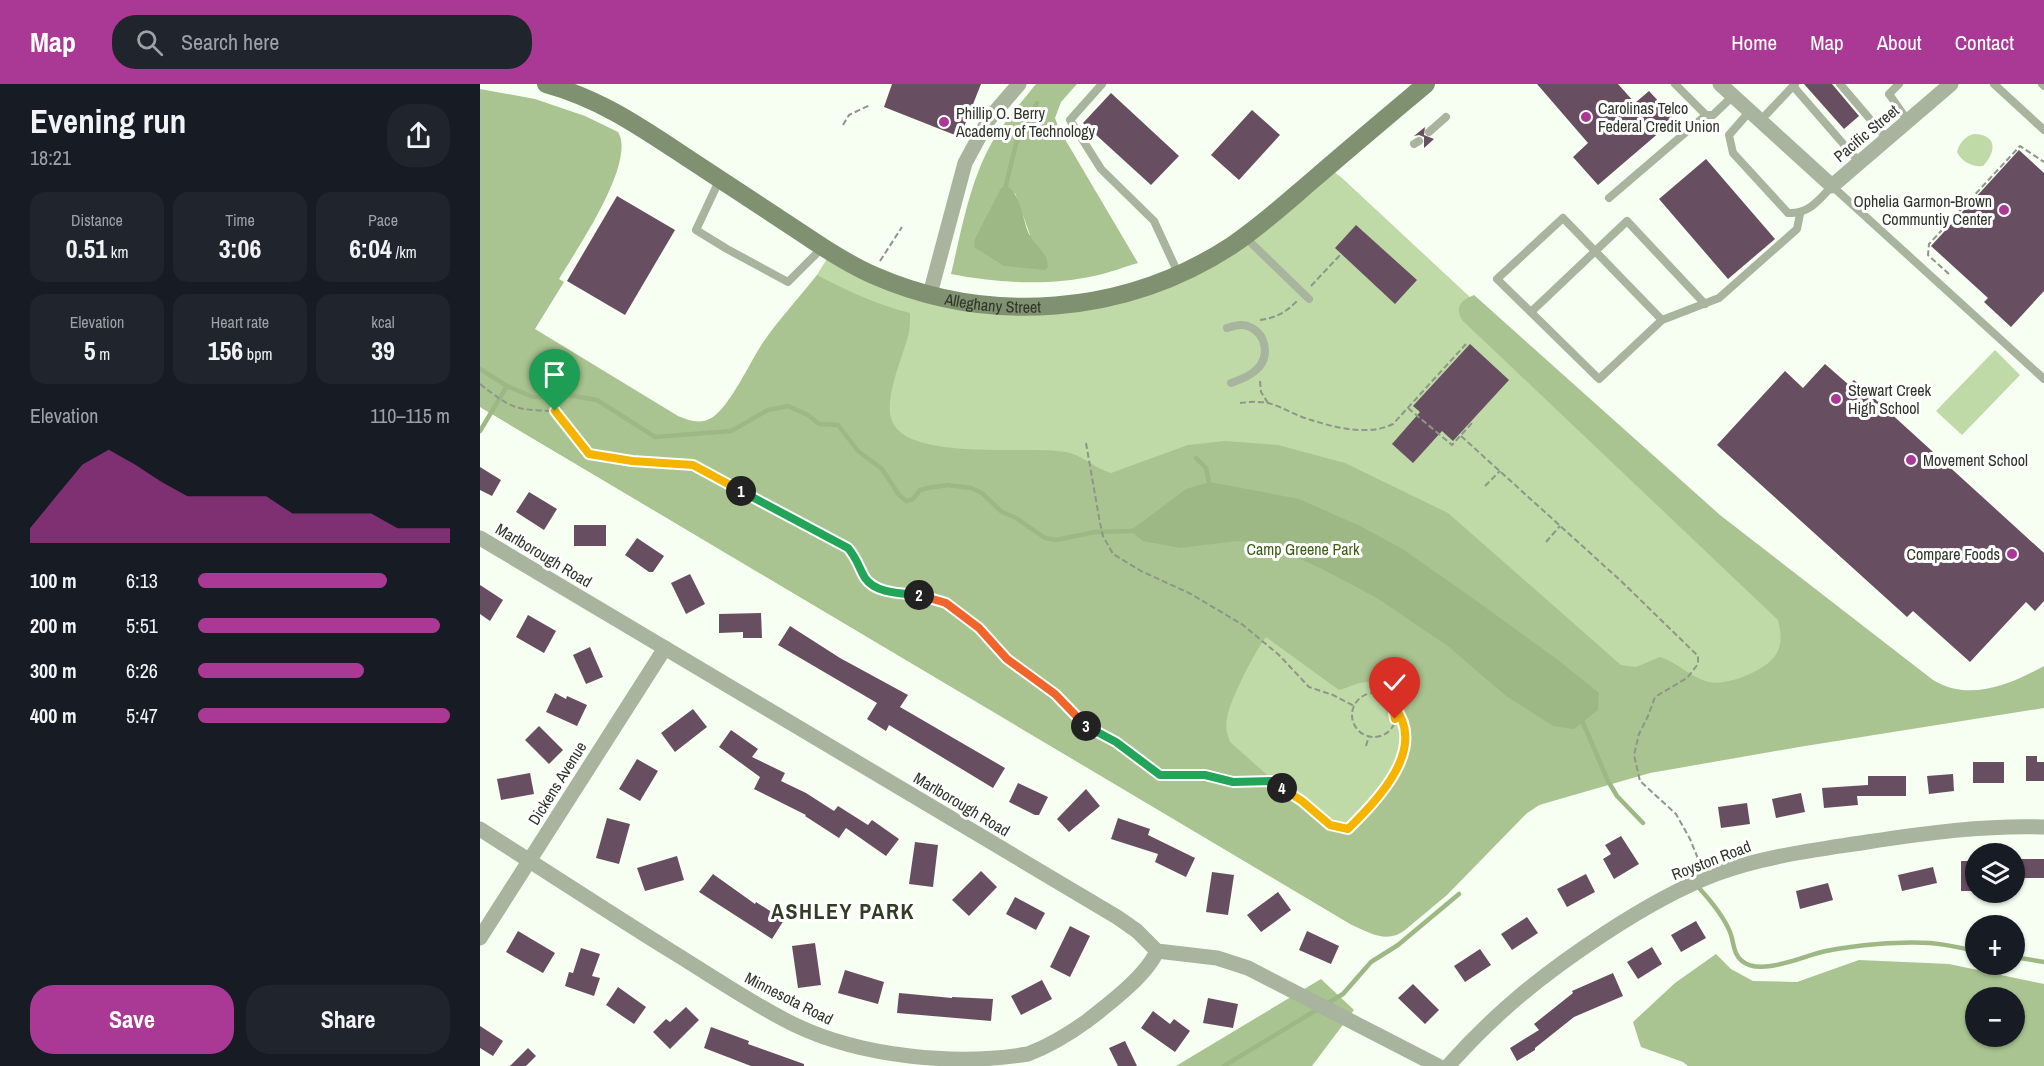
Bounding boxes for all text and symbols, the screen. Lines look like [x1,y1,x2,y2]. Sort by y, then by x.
search box [112,15,532,69]
text: Map [30,23,76,61]
icon: search [133,26,166,59]
text: Search here [181,27,279,57]
text: Home [1731,28,1777,57]
text: Map [1810,28,1844,57]
text: About [1877,28,1922,57]
text: Contact [1955,28,2014,57]
place label: Carolinas Telco Federal Credit Union [1598,97,1720,137]
text: Evening run [30,99,186,143]
street label: Pacific Street [1829,99,1904,167]
place label: Phillip O. Berry Academy of Technology [955,102,1096,142]
button: share [387,104,450,167]
marker: Carolinas Telco Federal Credit Union [1579,110,1593,124]
marker: Phillip O. Berry Academy of Technology [937,115,951,129]
text: 18:21 [30,144,71,171]
place label: Ophelia Garmon-Brown Communtiy Center [1853,190,1993,230]
marker: Ophelia Garmon-Brown Communtiy Center [1997,203,2011,217]
text: Distance [71,209,123,231]
text: Time [225,209,255,231]
text: Pace [368,209,398,231]
text: 0.51 [66,231,107,266]
text: 3:06 [219,231,261,266]
text: 6:04 [349,231,392,266]
text: km [107,241,128,263]
text: /km [392,241,417,263]
street label: Alleghany Street [942,287,1042,318]
text: Elevation [70,311,124,333]
text: Heart rate [211,311,269,333]
text: kcal [371,311,395,333]
text: 5 [84,333,96,368]
text: 156 [208,333,243,368]
text: 39 [371,333,395,368]
text: m [96,343,110,365]
text: bpm [243,343,272,365]
pin [529,349,580,411]
icon: arrive [538,358,571,391]
place label: Stewart Creek High School [1848,379,1932,419]
marker: Stewart Creek High School [1829,392,1843,406]
text: Elevation [30,402,98,429]
text: 110–115 m [370,402,450,429]
place label: Movement School [1923,449,2028,471]
marker: Movement School [1904,453,1918,467]
pin: 1 [726,476,756,506]
text: 1 [737,480,745,502]
street label: Marlborough Road [492,518,596,592]
park label: Camp Greene Park [1246,538,1360,560]
place label: Compare Foods [1907,543,2000,565]
marker: Compare Foods [2005,547,2019,561]
text: 100 m [30,567,77,594]
text: 6:13 [126,567,158,594]
pin: 2 [904,580,934,610]
text: 2 [915,584,923,606]
text: 200 m [30,612,77,639]
text: 5:51 [126,612,158,639]
text: 300 m [30,657,77,684]
text: 6:26 [126,657,158,684]
pin [1369,657,1420,719]
icon: check [1378,666,1411,699]
text: 400 m [30,702,77,729]
text: 5:47 [126,702,158,729]
pin: 3 [1071,711,1101,741]
text: 3 [1082,715,1090,737]
street label: Dickens Avenue [523,737,591,829]
street label: Marlborough Road [910,767,1014,841]
pin: 4 [1267,773,1297,803]
text: 4 [1278,777,1286,799]
street label: Royston Road [1668,835,1754,885]
map controls [1965,843,2025,1047]
button: layers [1965,843,2025,903]
district label: ASHLEY PARK [771,896,915,926]
button: + [1965,915,2025,975]
street label: Minnesota Road [741,966,837,1030]
button: Save [30,985,234,1054]
button: Share [246,985,450,1054]
button: − [1965,987,2025,1047]

